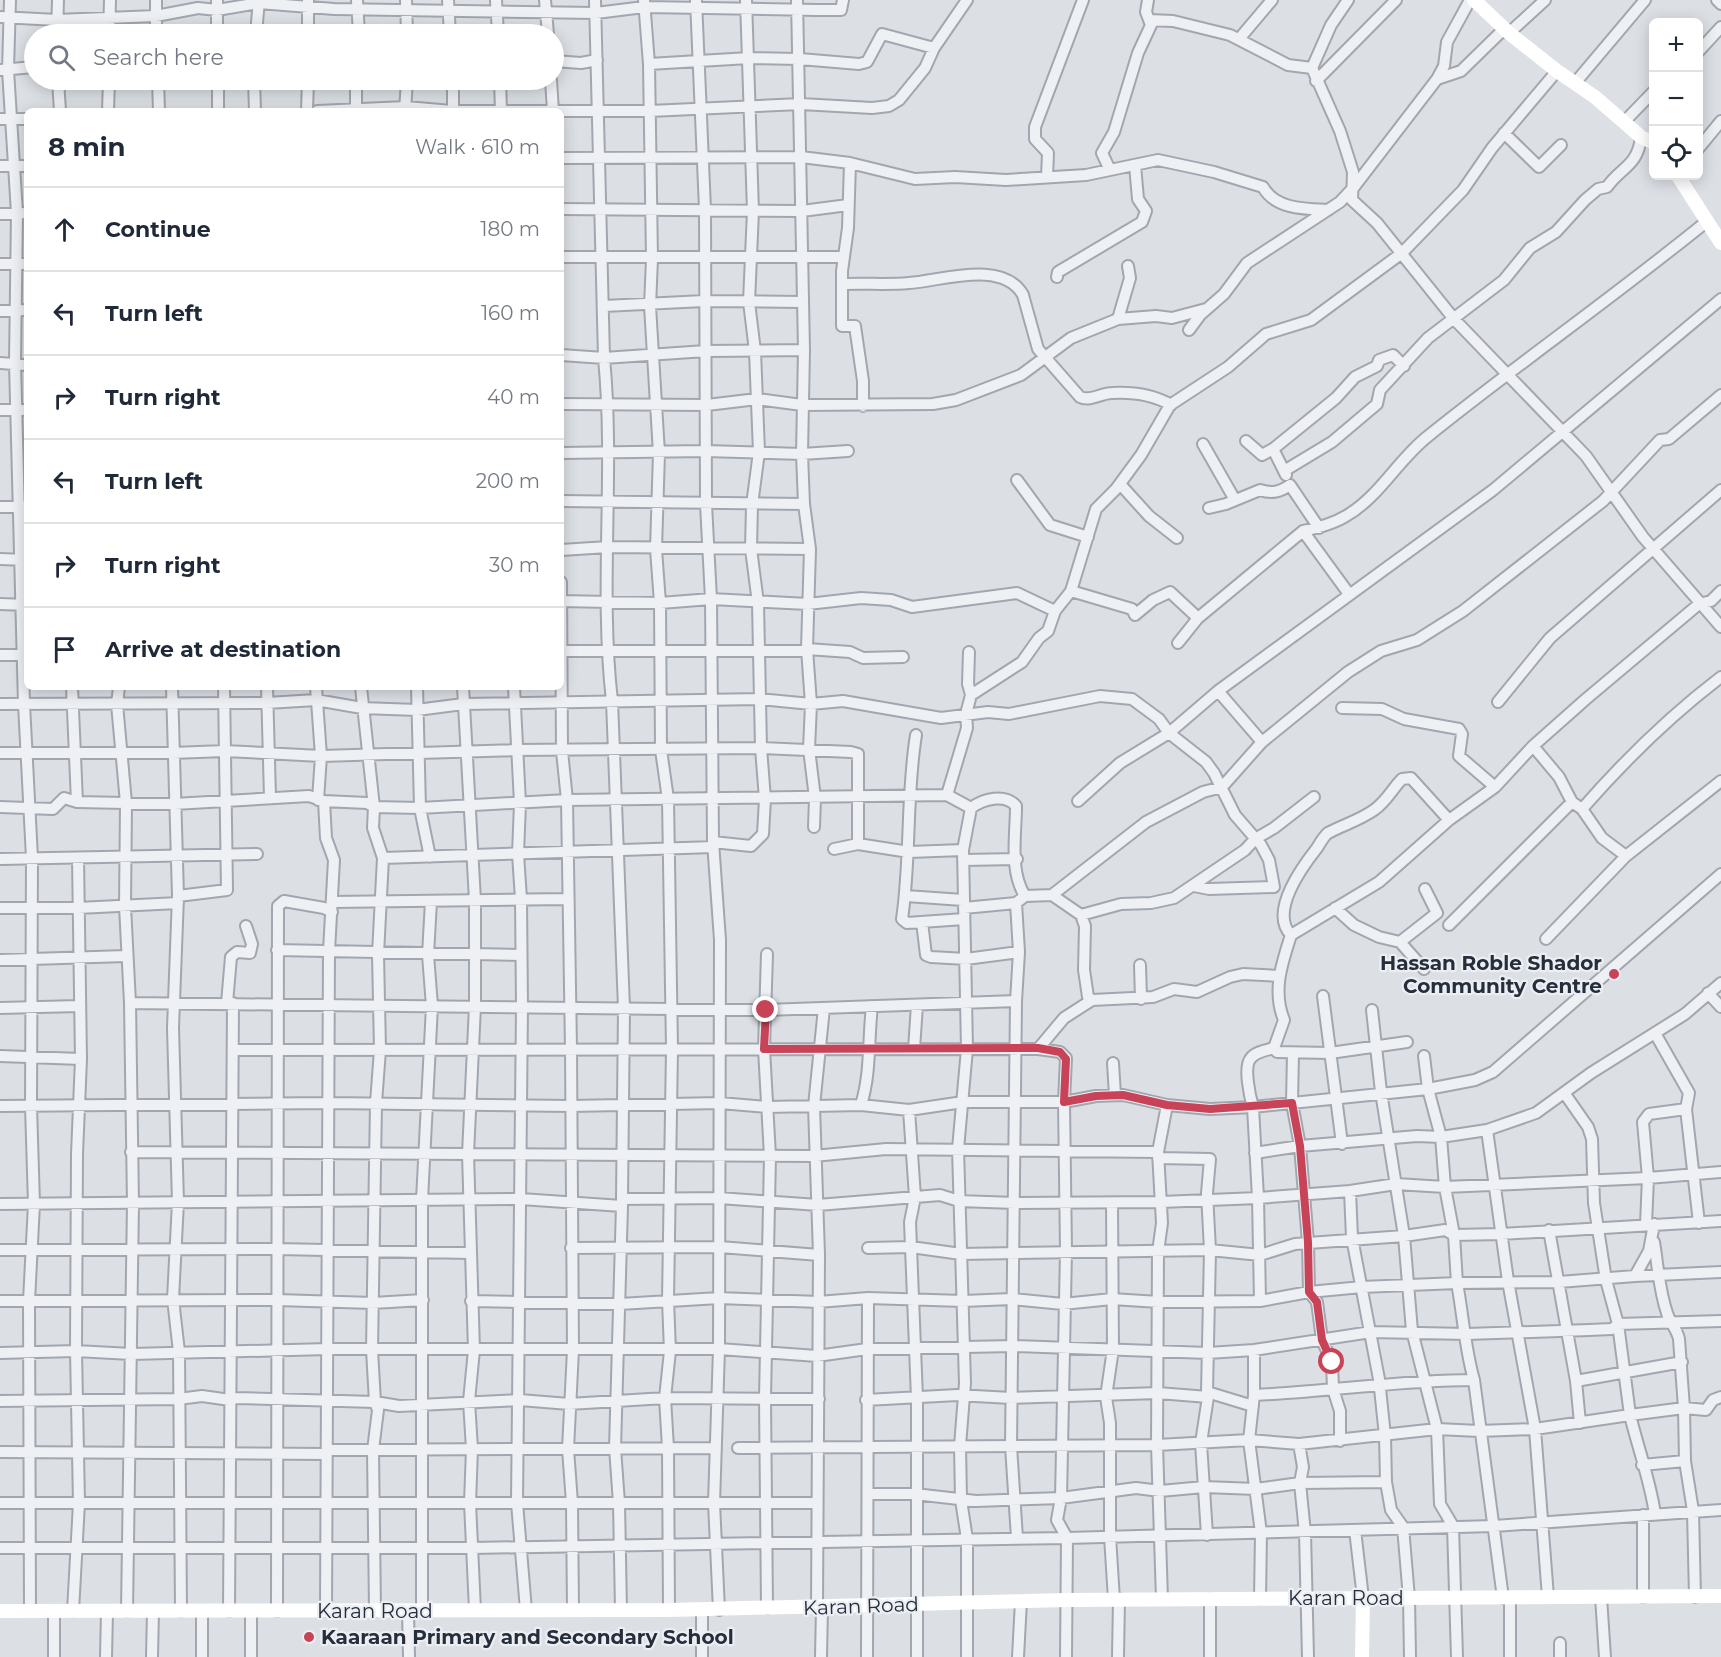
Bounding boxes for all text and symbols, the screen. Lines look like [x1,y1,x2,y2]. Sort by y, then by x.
map controls [1649,18,1703,180]
button: + [1649,18,1703,72]
search box [24,24,564,90]
icon: search [45,41,78,74]
text: Search here [93,44,224,71]
button: − [1649,72,1703,126]
button: locate [1649,126,1703,180]
text: 8 min [48,131,126,163]
text: Walk · 610 m [415,135,540,159]
icon: ahead [48,213,81,246]
text: Continue [105,216,211,243]
text: 180 m [480,217,540,241]
icon: left [48,297,81,330]
text: Turn left [105,300,203,327]
text: 160 m [481,301,540,325]
icon: right [48,381,81,414]
text: Turn right [105,384,220,411]
text: 40 m [487,385,540,409]
icon: left [48,465,81,498]
text: Turn left [105,468,203,495]
text: 200 m [476,469,540,493]
icon: right [48,549,81,582]
text: Turn right [105,552,220,579]
text: 30 m [489,553,540,577]
icon: arrive [48,633,81,666]
text: Arrive at destination [105,636,341,663]
place label: Hassan Roble Shador Community Centre [1380,951,1602,998]
marker: Hassan Roble Shador Community Centre [1607,967,1621,981]
route end [752,996,778,1022]
route start [1318,1348,1344,1374]
street label: Karan Road [1288,1586,1404,1610]
street label: Karan Road [803,1592,919,1620]
street label: Karan Road [317,1599,433,1623]
place label: Kaaraan Primary and Secondary School [321,1625,734,1649]
marker: Kaaraan Primary and Secondary School [302,1630,316,1644]

